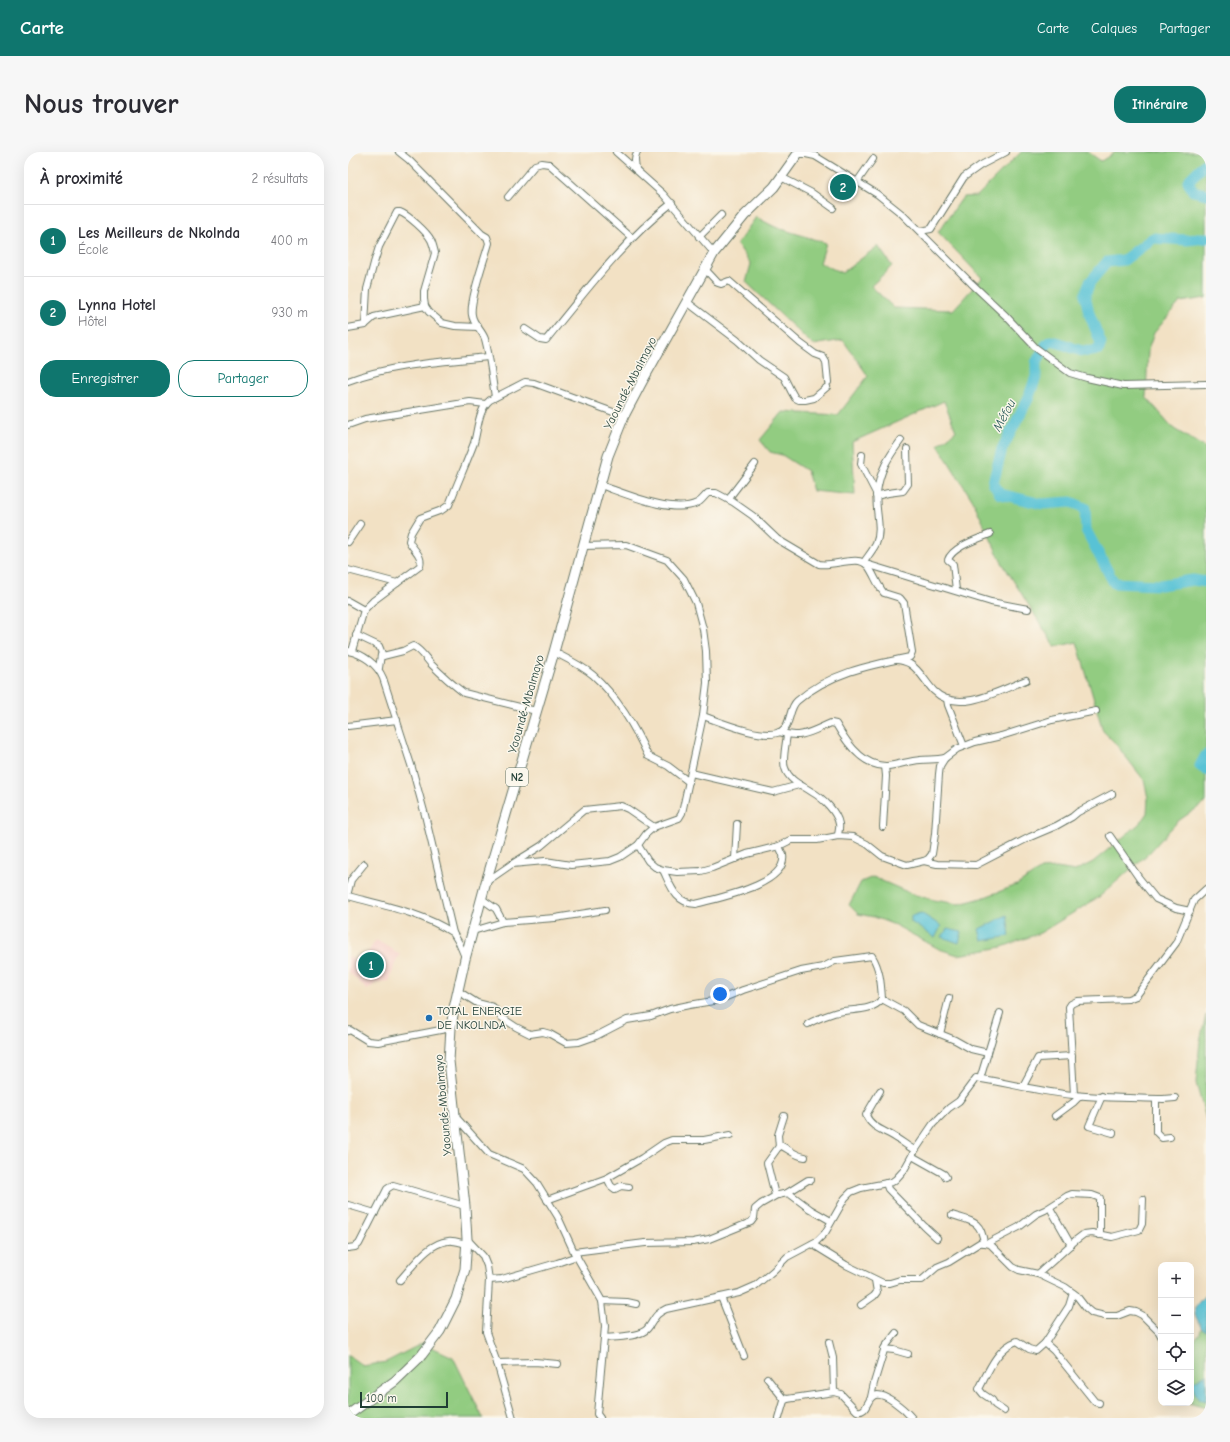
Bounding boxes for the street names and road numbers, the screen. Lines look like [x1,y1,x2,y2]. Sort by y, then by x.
street label: Yaoundé-Mbalmayo [601,334,659,432]
street label: Yaoundé-Mbalmayo [505,653,547,755]
road number: N2 [506,768,528,786]
street label: Yaoundé-Mbalmayo [432,1054,454,1156]

